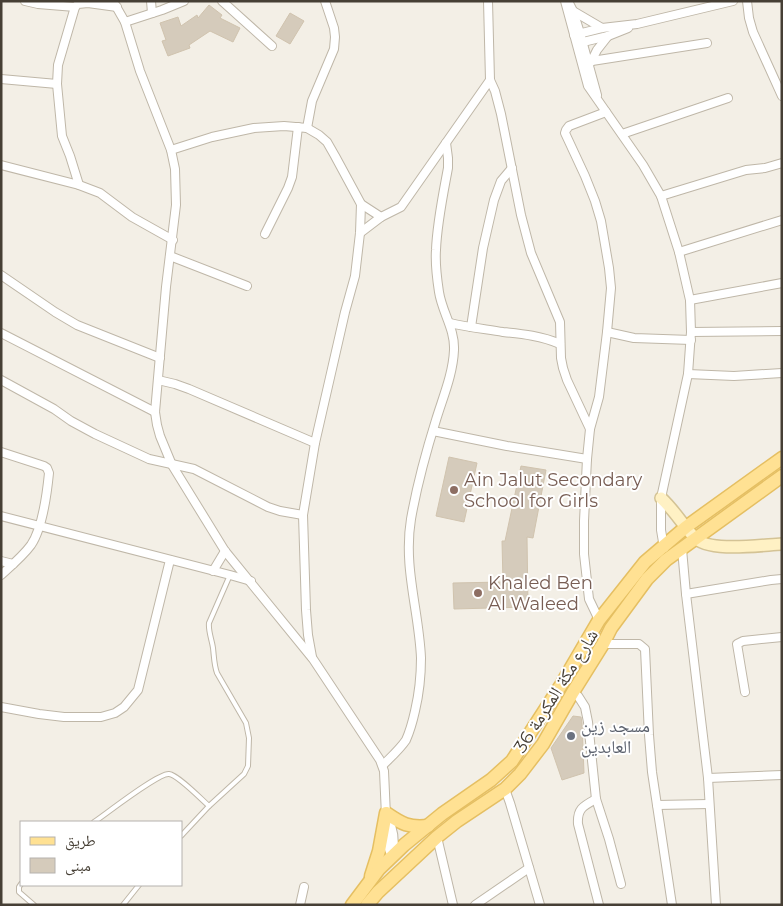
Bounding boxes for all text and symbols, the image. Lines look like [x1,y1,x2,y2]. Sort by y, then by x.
place label: Ain Jalut Secondary School for Girls [464,469,643,512]
marker: Ain Jalut Secondary School for Girls [448,484,460,496]
place label: Khaled Ben Al Waleed [488,572,593,615]
marker: Khaled Ben Al Waleed [472,587,484,599]
street label: شارع مكة المكرمة 36 [509,625,603,757]
place label: مسجد زين العابدين [581,715,650,758]
marker: مسجد زين العابدين [565,730,577,742]
legend [20,821,182,886]
text: طريق [65,831,96,851]
text: مبنى [65,856,91,876]

